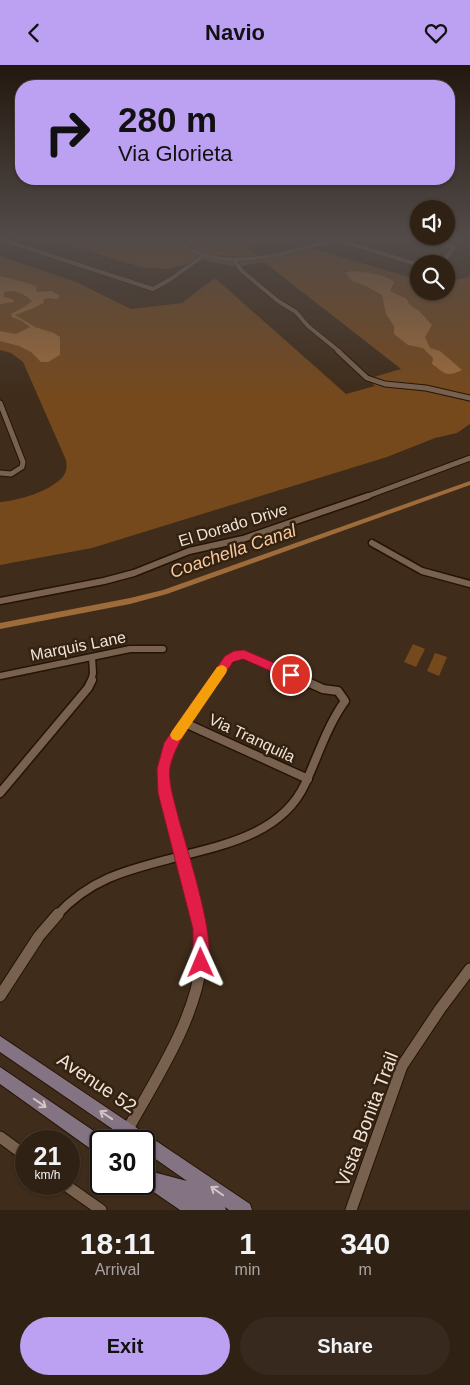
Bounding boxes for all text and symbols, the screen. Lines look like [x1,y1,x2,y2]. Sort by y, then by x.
icon: back [20,19,48,47]
icon: heart [422,19,450,47]
text: Navio [205,20,265,45]
icon: right [35,100,100,165]
text: 280 m [118,100,217,139]
text: Via Glorieta [118,141,233,166]
map controls [410,200,455,300]
button: sound [410,200,455,245]
button: search [410,255,455,300]
street label: El Dorado Drive [177,500,290,550]
water label: Coachella Canal [167,520,300,582]
street label: Marquis Lane [29,628,127,664]
pin [270,654,312,696]
icon: arrive [277,661,305,689]
street label: Via Tranquila [206,711,298,765]
position arrow [174,936,226,988]
street label: Avenue 52 [54,1049,140,1117]
street label: Vista Bonita Trail [332,1049,402,1189]
one-way arrow [33,1098,47,1108]
one-way arrow [99,1110,113,1120]
speed limit sign: 30 [90,1130,155,1195]
text: 21 [34,1142,61,1170]
text: km/h [34,1168,61,1182]
one-way arrow [210,1186,224,1196]
text: 18:11 [80,1227,155,1260]
text: 1 [239,1227,256,1260]
text: 340 [340,1227,390,1260]
text: Arrival [95,1261,140,1278]
text: min [235,1261,260,1278]
text: m [359,1261,372,1278]
button: Exit [20,1317,230,1375]
button: Share [240,1317,450,1375]

